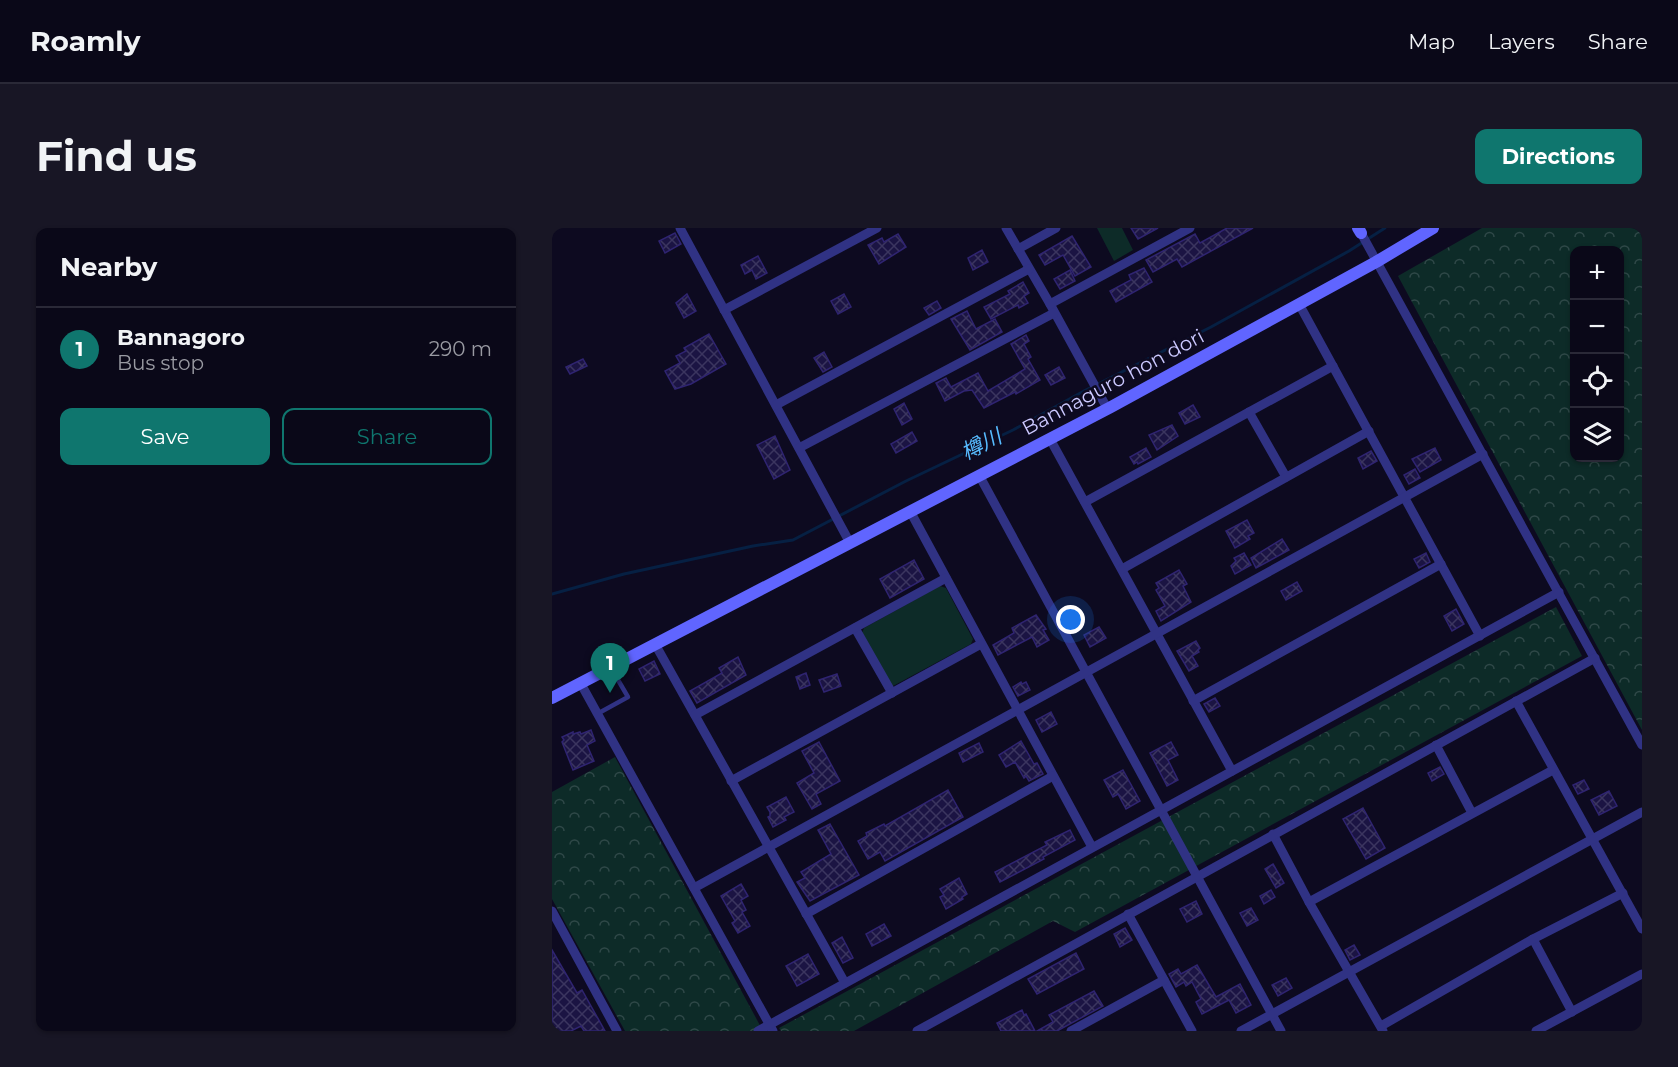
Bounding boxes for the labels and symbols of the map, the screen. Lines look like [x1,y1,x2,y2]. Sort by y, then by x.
street label: Bannaguro hon dori [1018,324,1208,440]
water label: 樽川 [957,422,1007,465]
your location [1056,605,1085,634]
pin: 1 [590,644,630,693]

